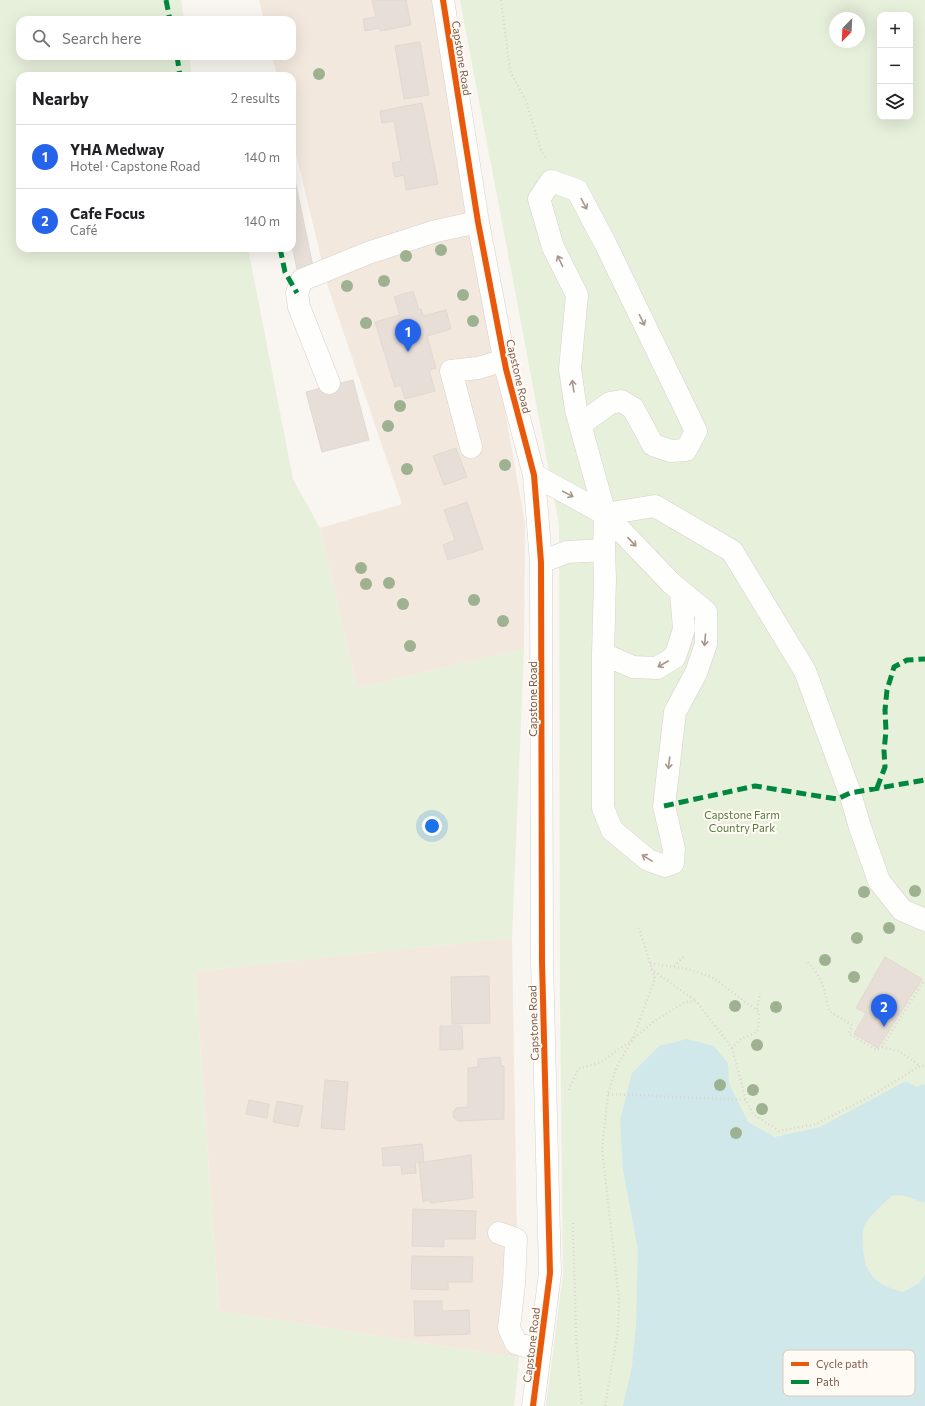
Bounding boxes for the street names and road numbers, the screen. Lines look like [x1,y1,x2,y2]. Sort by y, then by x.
street label: Capstone Road [450,20,474,96]
street label: Capstone Road [504,338,534,414]
street label: Capstone Road [526,661,539,737]
street label: Capstone Road [525,985,541,1061]
street label: Capstone Road [520,1307,542,1383]

